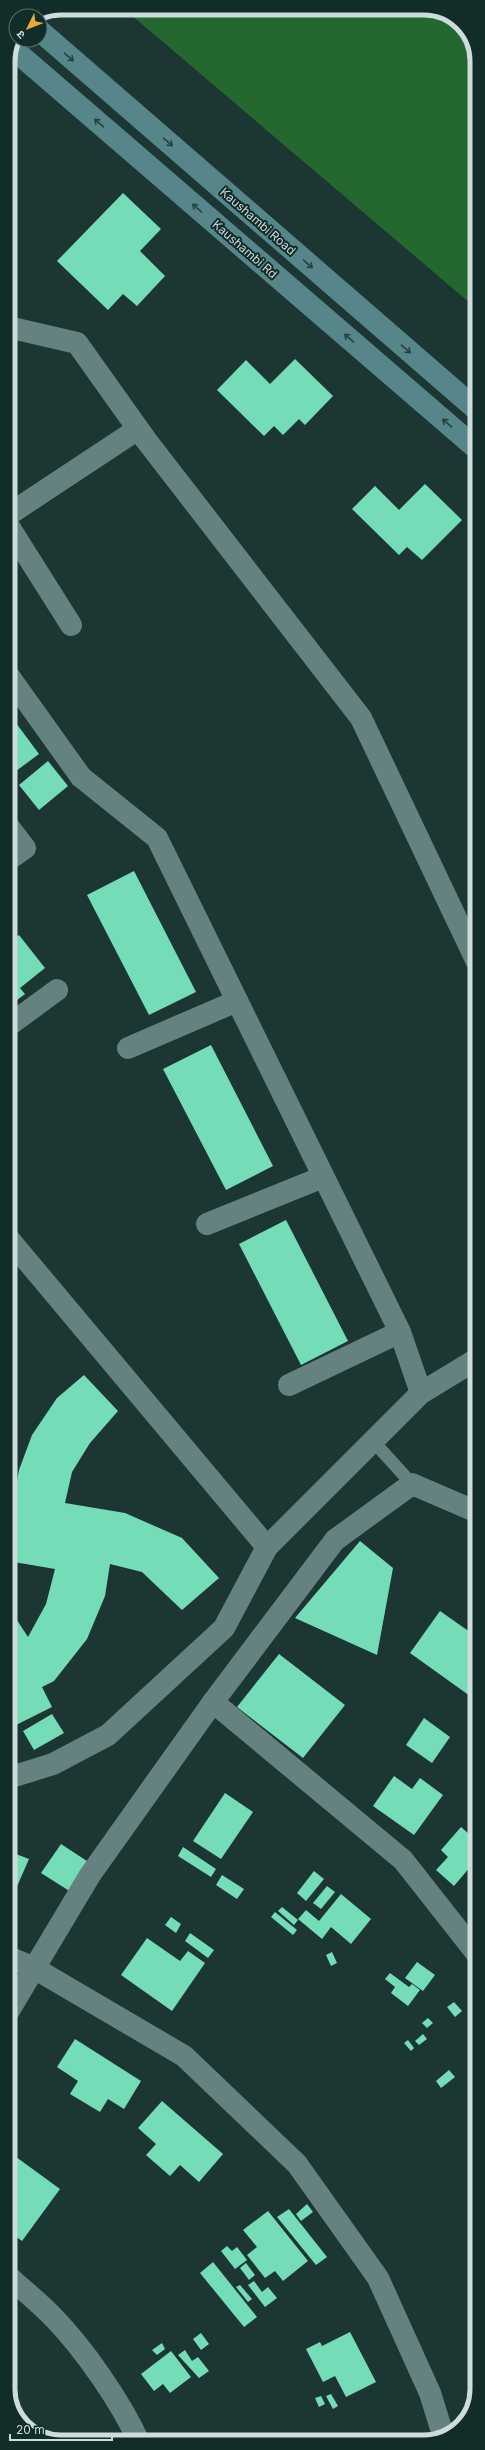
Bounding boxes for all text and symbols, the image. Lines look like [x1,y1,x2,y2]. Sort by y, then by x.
north arrow [8,8,48,48]
text: उ [13,27,28,42]
one-way arrow [64,52,74,61]
one-way arrow [94,119,104,128]
one-way arrow [162,138,173,147]
street label: Kaushambi Road [217,184,299,258]
one-way arrow [192,203,202,212]
street label: Kaushambi Rd [209,217,281,281]
one-way arrow [303,259,313,269]
one-way arrow [343,334,354,343]
one-way arrow [401,345,412,354]
one-way arrow [442,419,452,428]
scale bar [10,2416,112,2442]
text: 20 m [16,2422,45,2437]

